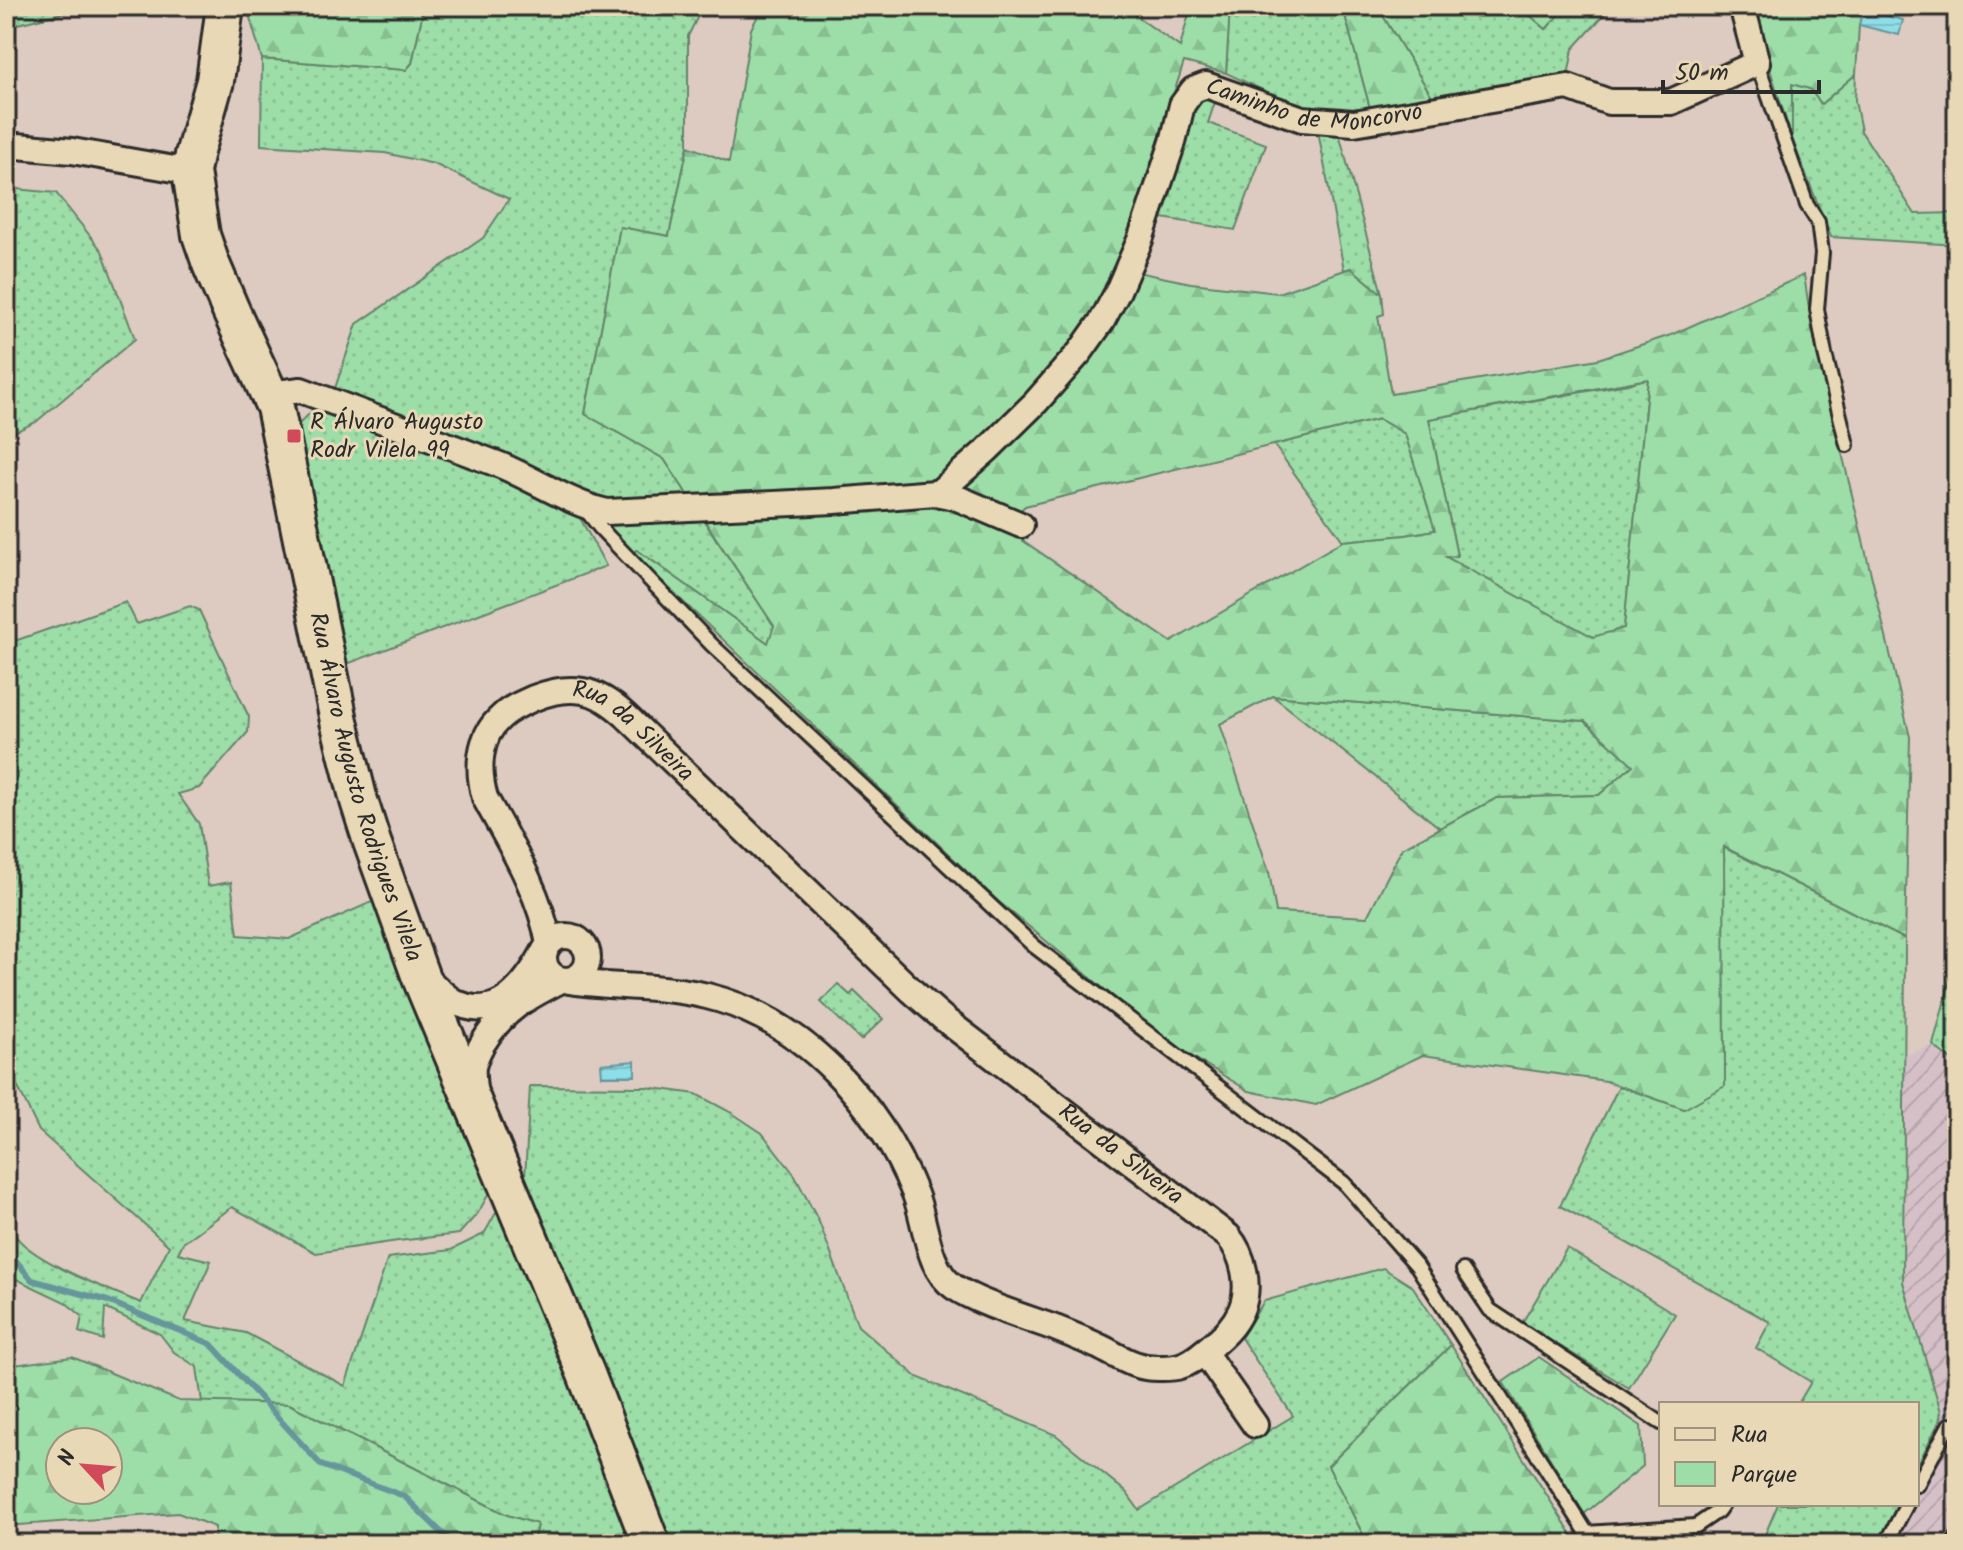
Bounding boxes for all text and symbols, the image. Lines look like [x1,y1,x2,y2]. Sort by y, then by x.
scale bar [1663,44,1819,94]
text: 50 m [1675,54,1729,93]
street label: Caminho de Moncorvo [1200,67,1426,143]
place label: R Álvaro Augusto Rodr Vilela 99 [310,403,484,470]
marker: R Álvaro Augusto Rodr Vilela 99 [285,427,303,445]
street label: Rua Álvaro Augusto Rodrigues Vilela [298,609,433,967]
street label: Rua da Silveira [570,670,703,792]
street label: Rua da Silveira [1050,1093,1192,1215]
legend [1659,1402,1919,1506]
text: Rua [1731,1416,1768,1455]
north arrow [44,1426,124,1506]
text: N [49,1444,87,1472]
text: Parque [1731,1456,1797,1495]

